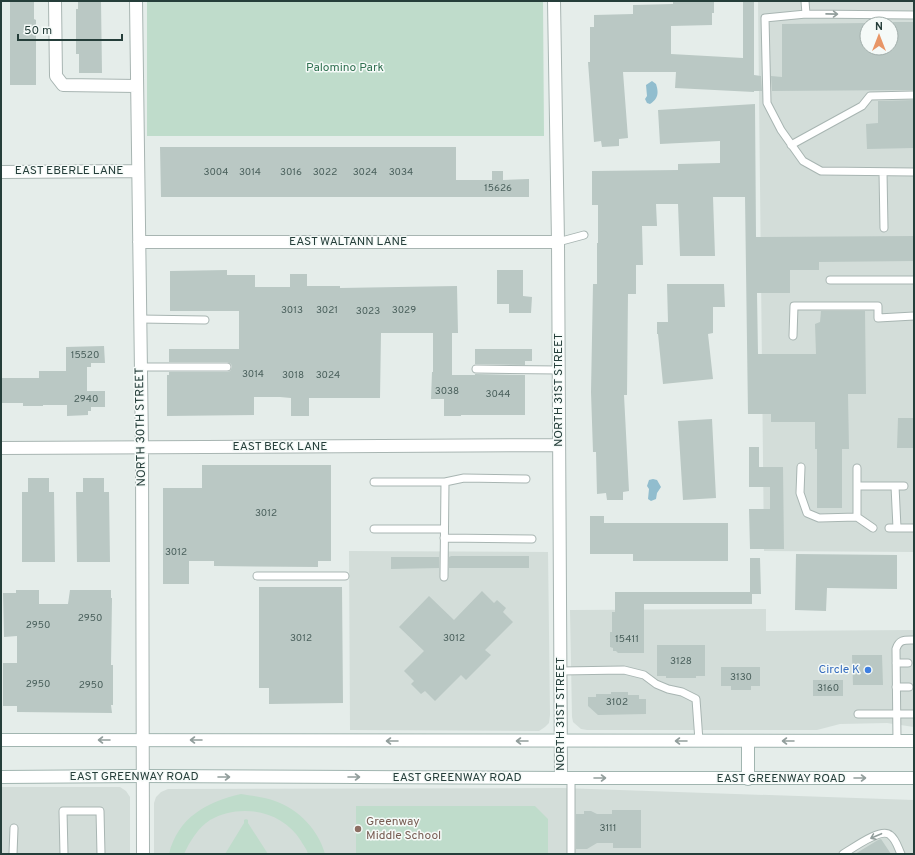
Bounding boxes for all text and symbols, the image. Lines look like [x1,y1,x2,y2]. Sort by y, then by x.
one-way arrow [825,10,838,18]
scale bar [18,16,122,42]
north arrow [859,16,899,56]
text: N [875,20,883,34]
text: 50 m [24,23,52,39]
park label: Palomino Park [306,60,384,76]
street label: EAST EBERLE LANE [15,163,123,179]
house number: 3004 [204,166,228,179]
house number: 3014 [239,166,261,179]
house number: 3016 [280,166,302,179]
house number: 3022 [313,166,337,179]
house number: 3024 [353,166,377,179]
house number: 3034 [389,166,413,179]
house number: 15626 [484,182,512,195]
street label: EAST WALTANN LANE [289,234,407,250]
house number: 3013 [281,304,303,317]
house number: 3021 [316,304,338,317]
house number: 3029 [392,304,416,317]
house number: 3023 [356,305,380,318]
street label: NORTH 31ST STREET [551,333,567,447]
house number: 15520 [71,349,99,362]
street label: NORTH 30TH STREET [132,367,150,487]
house number: 3014 [242,368,264,381]
house number: 3018 [282,369,304,382]
house number: 3024 [316,369,340,382]
house number: 3038 [435,385,459,398]
house number: 3044 [486,388,510,401]
house number: 2940 [74,393,98,406]
street label: EAST BECK LANE [233,439,327,455]
house number: 3012 [255,507,277,520]
house number: 3012 [165,546,187,559]
house number: 2950 [78,612,102,625]
house number: 2950 [26,619,50,632]
house number: 3012 [290,632,312,645]
house number: 3012 [443,632,465,645]
house number: 15411 [615,633,639,646]
house number: 3128 [670,655,692,668]
street label: NORTH 31ST STREET [553,657,569,771]
place label: Circle K [818,662,860,678]
marker: Circle K [863,665,873,675]
house number: 3130 [730,671,752,684]
house number: 2950 [26,678,50,691]
house number: 2950 [79,679,103,692]
house number: 3160 [817,682,839,695]
house number: 3102 [606,696,628,709]
one-way arrow [98,736,111,744]
one-way arrow [190,736,203,744]
one-way arrow [386,737,399,745]
one-way arrow [516,737,529,745]
one-way arrow [675,737,688,745]
one-way arrow [782,737,795,745]
street label: EAST GREENWAY ROAD [69,769,199,785]
street label: EAST GREENWAY ROAD [392,770,522,786]
street label: EAST GREENWAY ROAD [716,771,846,787]
one-way arrow [217,773,230,780]
one-way arrow [347,773,360,781]
one-way arrow [593,774,606,782]
one-way arrow [853,774,866,782]
place label: Greenway Middle School [366,814,441,844]
house number: 3111 [599,822,617,835]
marker: Greenway Middle School [353,824,363,834]
one-way arrow [870,832,882,840]

